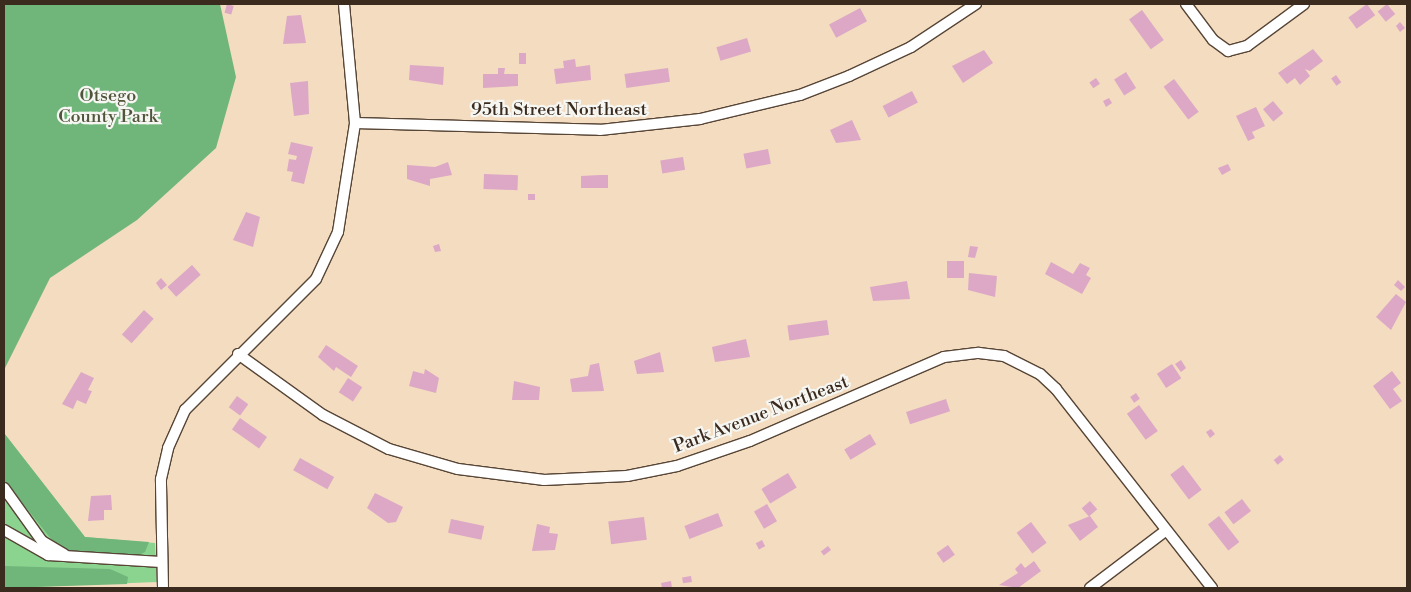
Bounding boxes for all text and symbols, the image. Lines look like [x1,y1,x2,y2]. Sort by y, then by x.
park label: Otsego County Park [58,86,158,128]
street label: 95th Street Northeast [471,99,647,121]
street label: Park Avenue Northeast [670,372,852,458]

